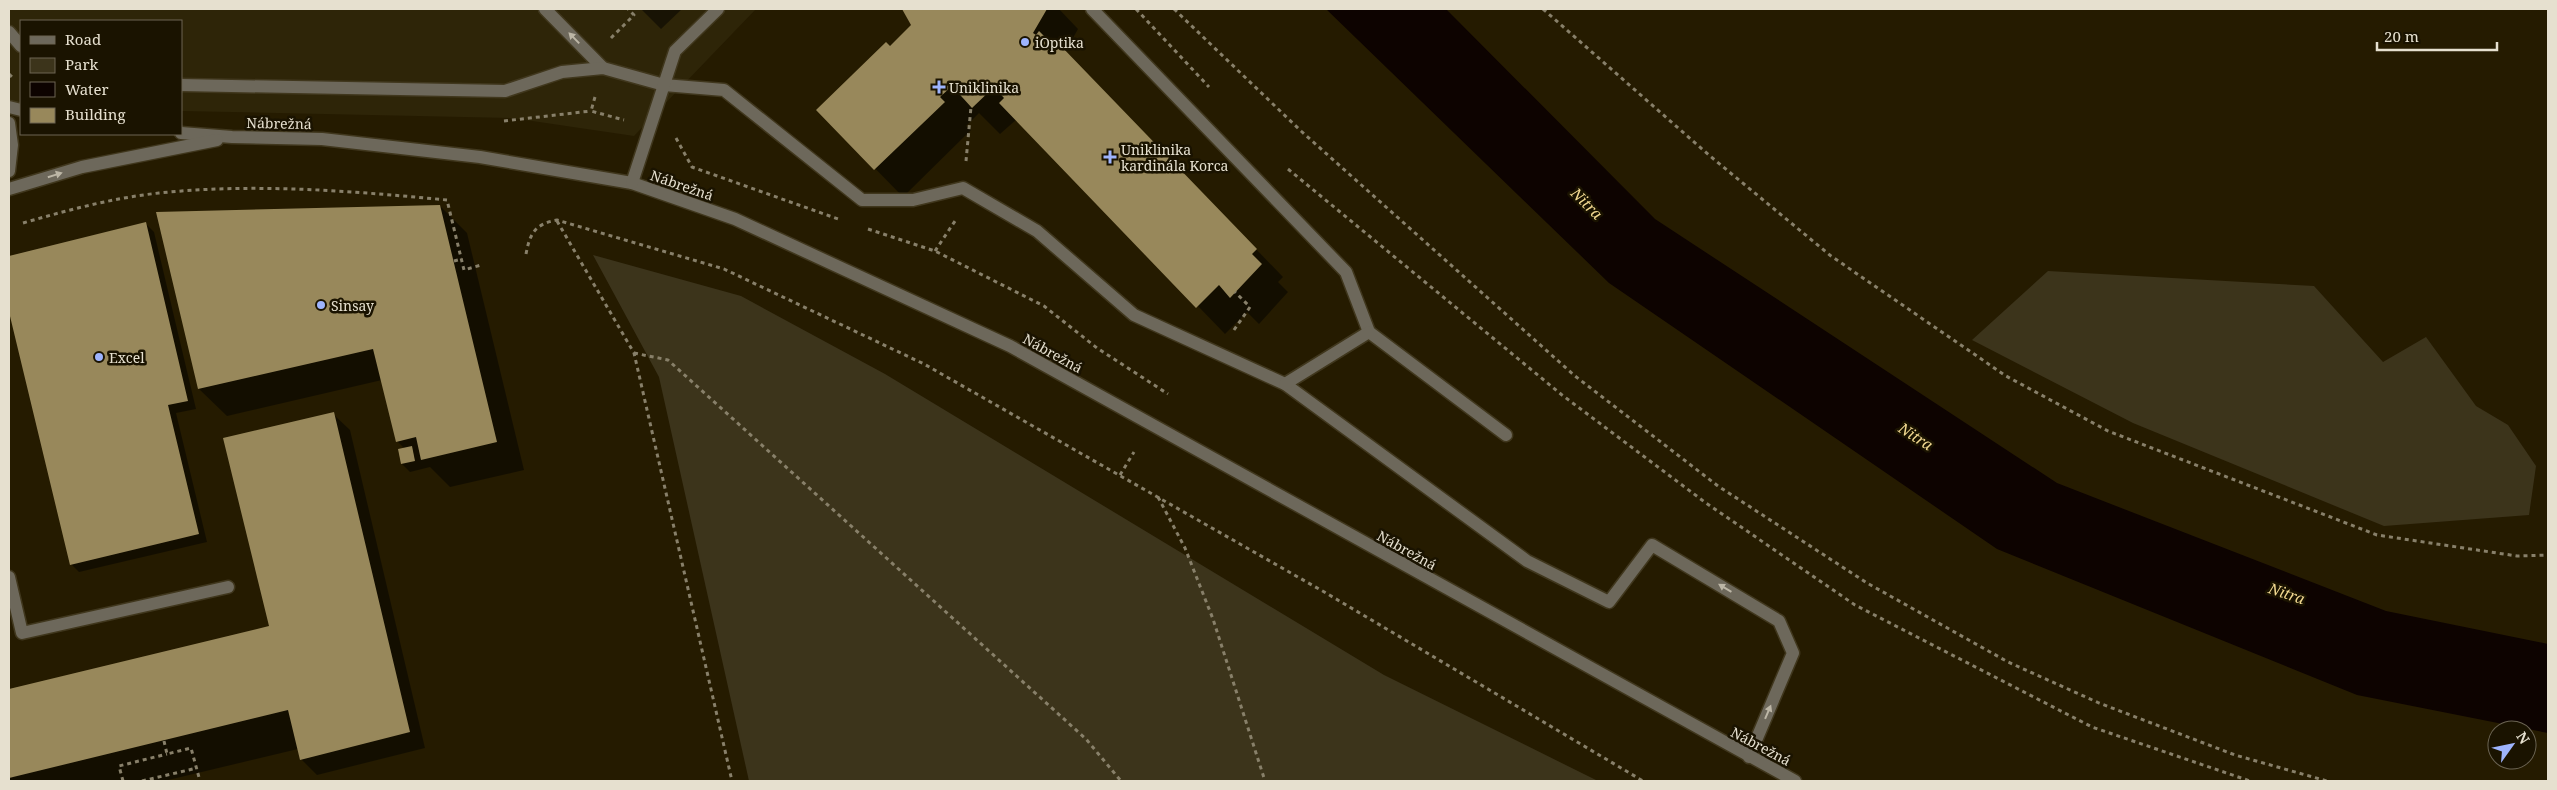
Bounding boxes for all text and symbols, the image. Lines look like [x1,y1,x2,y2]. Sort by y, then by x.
legend [20,20,182,135]
scale bar [2377,20,2497,52]
text: 20 m [2384,26,2419,46]
text: Road [65,29,101,49]
one-way arrow [568,33,580,45]
place label: iOptika [1035,33,1084,52]
marker: iOptika [1019,36,1031,48]
text: Park [65,54,99,74]
place label: Uniklinika [949,78,1019,97]
text: Water [65,79,108,99]
marker: Uniklinika [933,81,945,93]
text: Building [65,104,126,124]
street label: Nábrežná [246,113,312,133]
place label: Uniklinika kardinála Korca [1121,140,1229,175]
marker: Uniklinika kardinála Korca [1103,150,1117,164]
street label: Nábrežná [648,165,716,205]
one-way arrow [48,170,63,178]
water label: Nitra [1566,182,1607,223]
place label: Sinsay [331,296,374,315]
marker: Sinsay [315,299,327,311]
street label: Nábrežná [1020,329,1086,377]
place label: Excel [109,348,145,367]
marker: Excel [93,351,105,363]
water label: Nitra [1894,417,1937,455]
street label: Nábrežná [1374,526,1440,574]
water label: Nitra [2265,577,2308,609]
one-way arrow [1718,584,1731,593]
one-way arrow [1765,705,1773,719]
north arrow [2487,720,2537,770]
street label: Nábrežná [1728,722,1794,770]
text: N [2512,728,2534,747]

